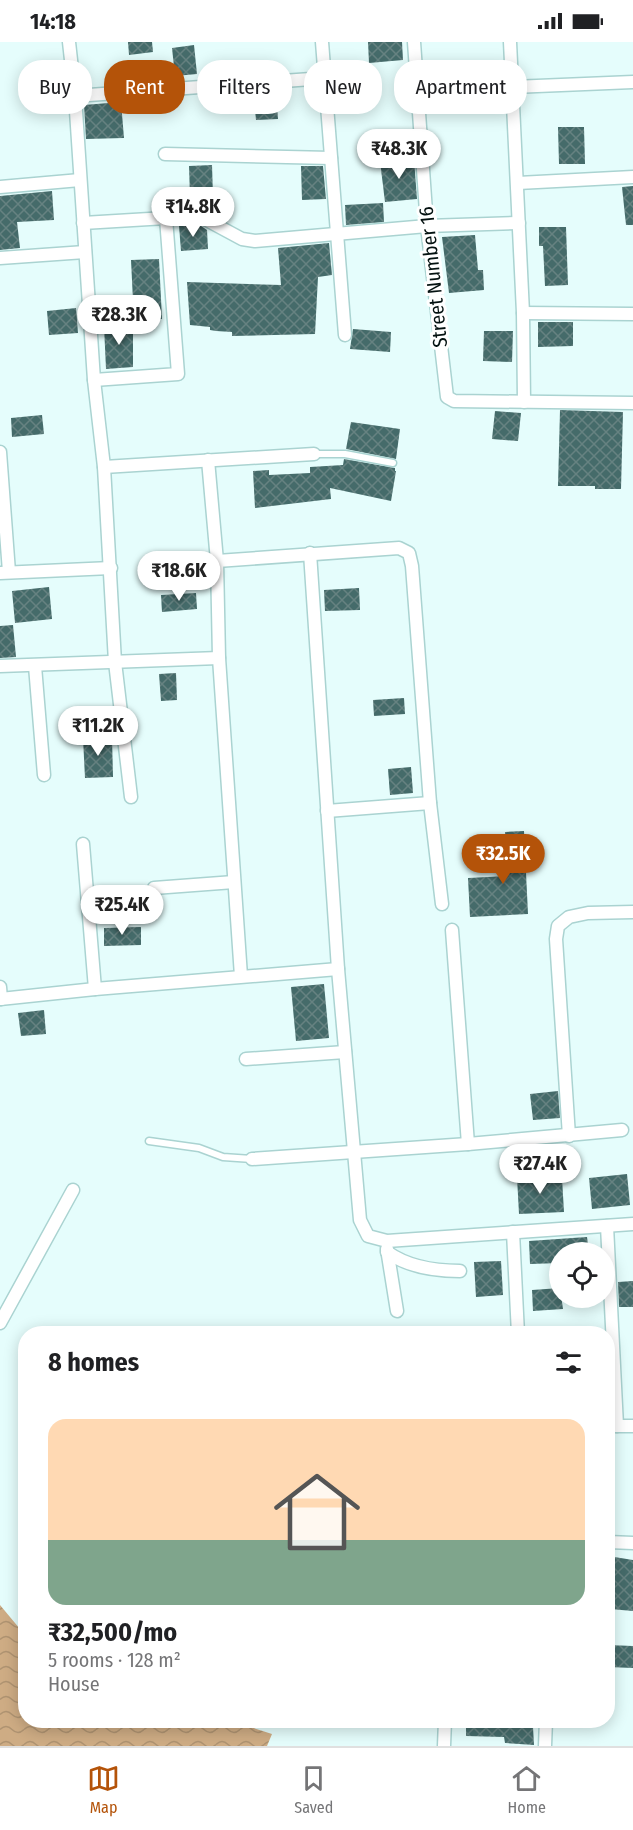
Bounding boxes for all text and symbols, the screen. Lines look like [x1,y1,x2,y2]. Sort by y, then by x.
text: 14:18 [30,8,76,35]
chip: Buy [18,60,92,114]
chip: Rent [104,60,185,114]
chip: Filters [197,60,292,114]
chip: New [304,60,382,114]
chip: Apartment [394,60,527,114]
pin: ₹48.3K [350,129,448,180]
text: ₹48.3K [371,136,427,160]
pin: ₹14.8K [144,187,242,238]
text: ₹14.8K [165,194,221,218]
street label: Street Number 16 [414,205,452,349]
pin: ₹28.3K [70,295,168,346]
text: ₹28.3K [91,302,147,326]
pin: ₹18.6K [130,551,228,602]
text: ₹18.6K [151,558,207,582]
pin: ₹11.2K [49,706,147,757]
text: ₹11.2K [72,713,124,737]
pin: ₹32.5K [454,834,552,885]
text: ₹32.5K [476,841,530,865]
pin: ₹25.4K [73,885,171,936]
text: ₹25.4K [95,892,149,916]
pin: ₹27.4K [491,1144,589,1195]
text: ₹27.4K [513,1151,567,1175]
map controls [549,1242,615,1308]
button: locate [549,1242,615,1308]
icon: filters [552,1346,585,1379]
text: 8 homes [48,1347,139,1378]
icon: home [263,1458,371,1566]
text: ₹32,500/mo [48,1617,177,1648]
text: 5 rooms · 128 m² [48,1648,181,1672]
text: House [48,1672,100,1696]
tab: Map [87,1762,120,1817]
tab: Saved [294,1762,333,1817]
tab: Home [508,1762,546,1817]

